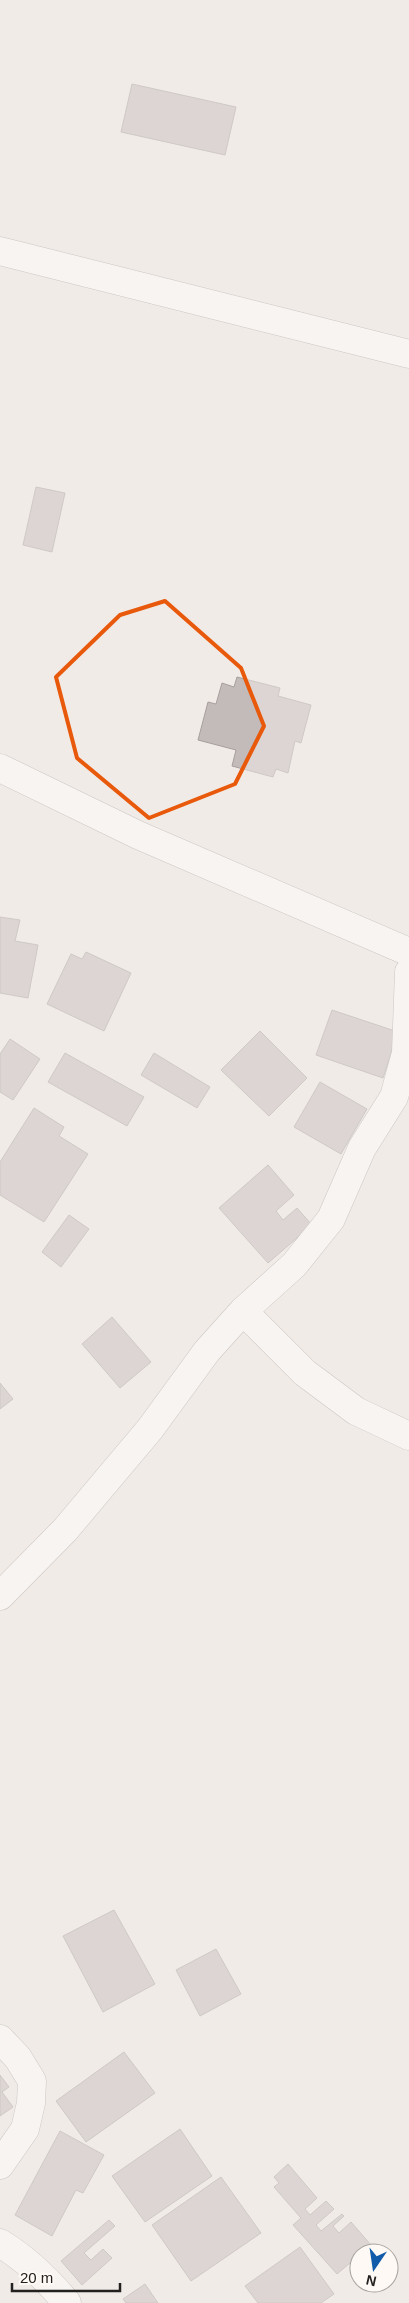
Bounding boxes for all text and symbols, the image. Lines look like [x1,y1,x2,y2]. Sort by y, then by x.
north arrow [349,2243,399,2293]
scale bar [12,2260,120,2292]
text: 20 m [20,2269,53,2286]
text: N [364,2272,378,2290]

